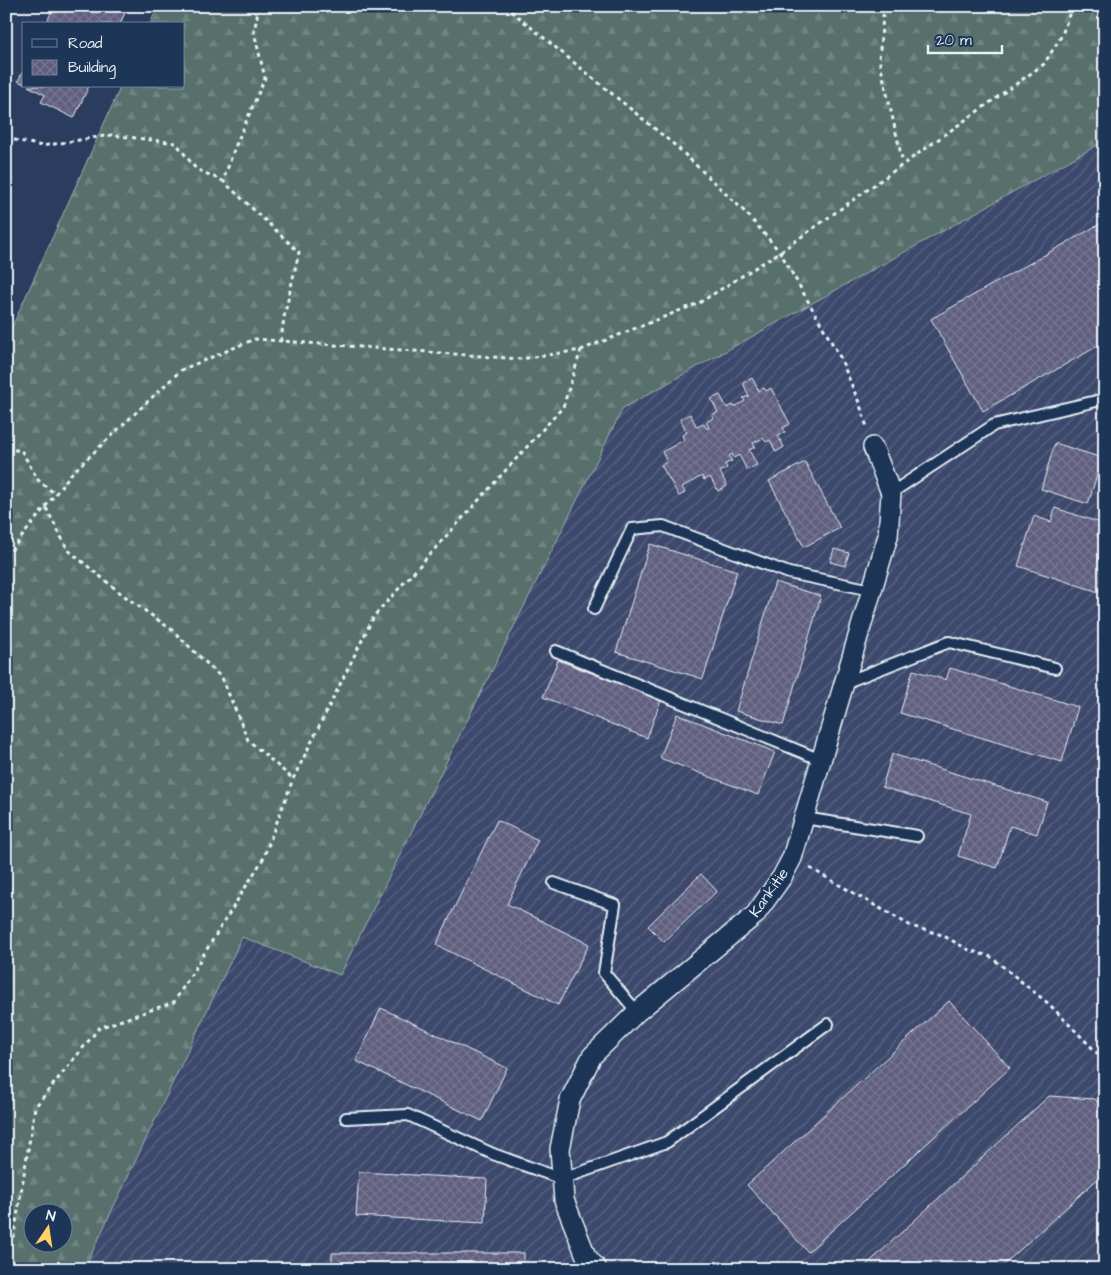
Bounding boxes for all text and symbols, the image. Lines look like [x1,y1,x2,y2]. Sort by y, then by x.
legend [22,22,185,88]
scale bar [928,22,1002,54]
text: 20 m [936,30,972,51]
text: Road [68,33,103,54]
text: Building [68,57,116,79]
street label: Kankitie [744,863,794,922]
north arrow [22,1202,72,1252]
text: N [44,1206,57,1227]

